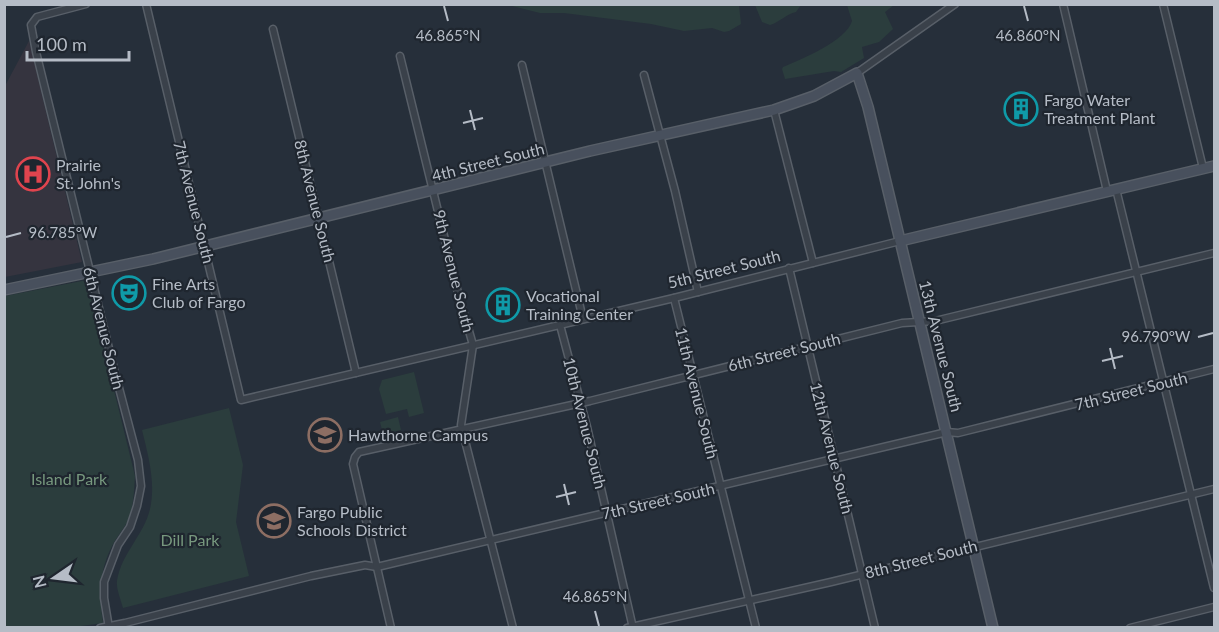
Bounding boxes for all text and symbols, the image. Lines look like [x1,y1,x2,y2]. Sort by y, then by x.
scale bar [27,24,129,62]
text: 46.865°N [416,26,480,44]
text: 46.860°N [996,26,1060,44]
text: 100 m [36,33,87,55]
place label: Fargo Water Treatment Plant [1044,90,1156,127]
building icon: Fargo Water Treatment Plant [1003,91,1039,127]
street label: 8th Avenue South [291,138,340,264]
street label: 4th Street South [430,138,546,185]
street label: 7th Avenue South [170,139,219,265]
place label: Prairie St. John's [56,155,121,192]
hospital icon: Prairie St. John's [15,156,51,192]
street label: 9th Avenue South [430,208,479,334]
text: 96.785°W [29,223,98,241]
street label: 5th Street South [666,245,782,292]
street label: 6th Avenue South [80,265,129,391]
place label: Fine Arts Club of Fargo [152,274,246,311]
theatre icon: Fine Arts Club of Fargo [111,275,147,311]
street label: 13th Avenue South [916,278,967,414]
place label: Vocational Training Center [526,286,633,323]
building icon: Vocational Training Center [485,287,521,323]
street label: 11th Avenue South [672,325,723,461]
text: 96.790°W [1122,327,1191,345]
street label: 6th Street South [726,328,842,375]
street label: 10th Avenue South [560,355,611,491]
street label: 7th Street South [1073,367,1189,414]
street label: 12th Avenue South [807,380,858,516]
school or university icon: Hawthorne Campus [307,417,343,453]
place label: Hawthorne Campus [348,425,488,444]
park label: Island Park [31,469,108,488]
street label: 7th Street South [599,478,716,523]
place label: Fargo Public Schools District [297,502,407,539]
school or university icon: Fargo Public Schools District [256,503,292,539]
park label: Dill Park [161,530,220,549]
street label: 8th Street South [863,535,979,582]
north arrow [24,548,84,608]
text: N [28,573,50,590]
text: 46.865°N [563,587,627,605]

